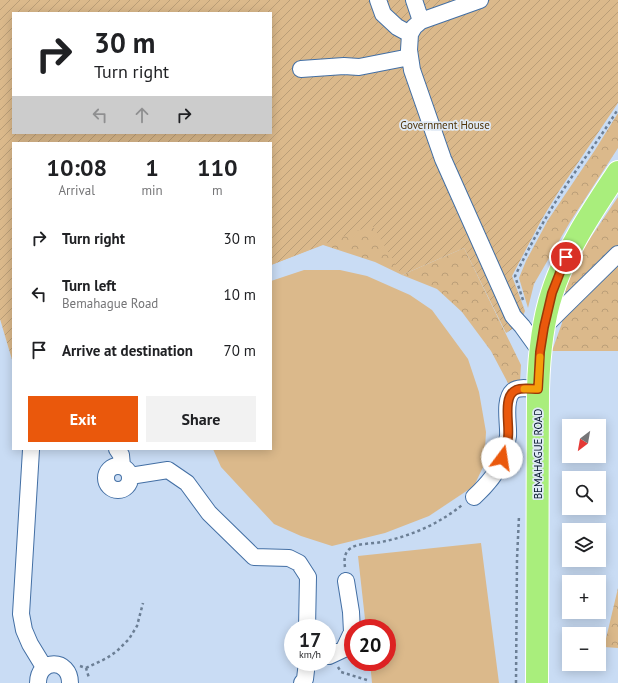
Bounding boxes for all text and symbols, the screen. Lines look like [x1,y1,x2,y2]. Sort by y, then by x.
text: 30 m [94,24,155,61]
icon: right [28,28,80,80]
text: Turn right [94,60,169,83]
icon: left [89,104,111,126]
icon: ahead [131,104,153,126]
icon: right [173,104,195,126]
park label: Government House [400,118,490,132]
text: 10:08 [46,152,107,183]
text: 1 [145,152,159,183]
text: 110 [197,152,238,183]
text: Arrival [59,182,95,199]
text: min [141,182,163,199]
text: m [212,182,223,199]
icon: right [28,227,50,249]
text: Turn right [62,229,125,248]
text: 30 m [223,229,256,248]
pin [549,240,583,274]
icon: arrive [555,246,577,268]
text: Turn left [62,276,116,295]
icon: left [28,283,50,305]
text: 10 m [223,285,256,304]
text: Bemahague Road [62,295,158,312]
icon: arrive [28,339,50,361]
text: Arrive at destination [62,341,193,360]
text: 70 m [223,341,256,360]
button: Exit [28,396,138,442]
button: Share [146,396,256,442]
street label: BEMAHAGUE ROAD [531,409,545,499]
north arrow [562,419,606,463]
map controls [562,419,606,671]
position arrow [481,437,523,479]
button: search [562,471,606,515]
button: layers [562,523,606,567]
button: + [562,575,606,619]
speed limit sign: 20 [344,619,396,671]
text: 17 [299,627,321,653]
button: − [562,627,606,671]
text: km/h [299,648,321,661]

